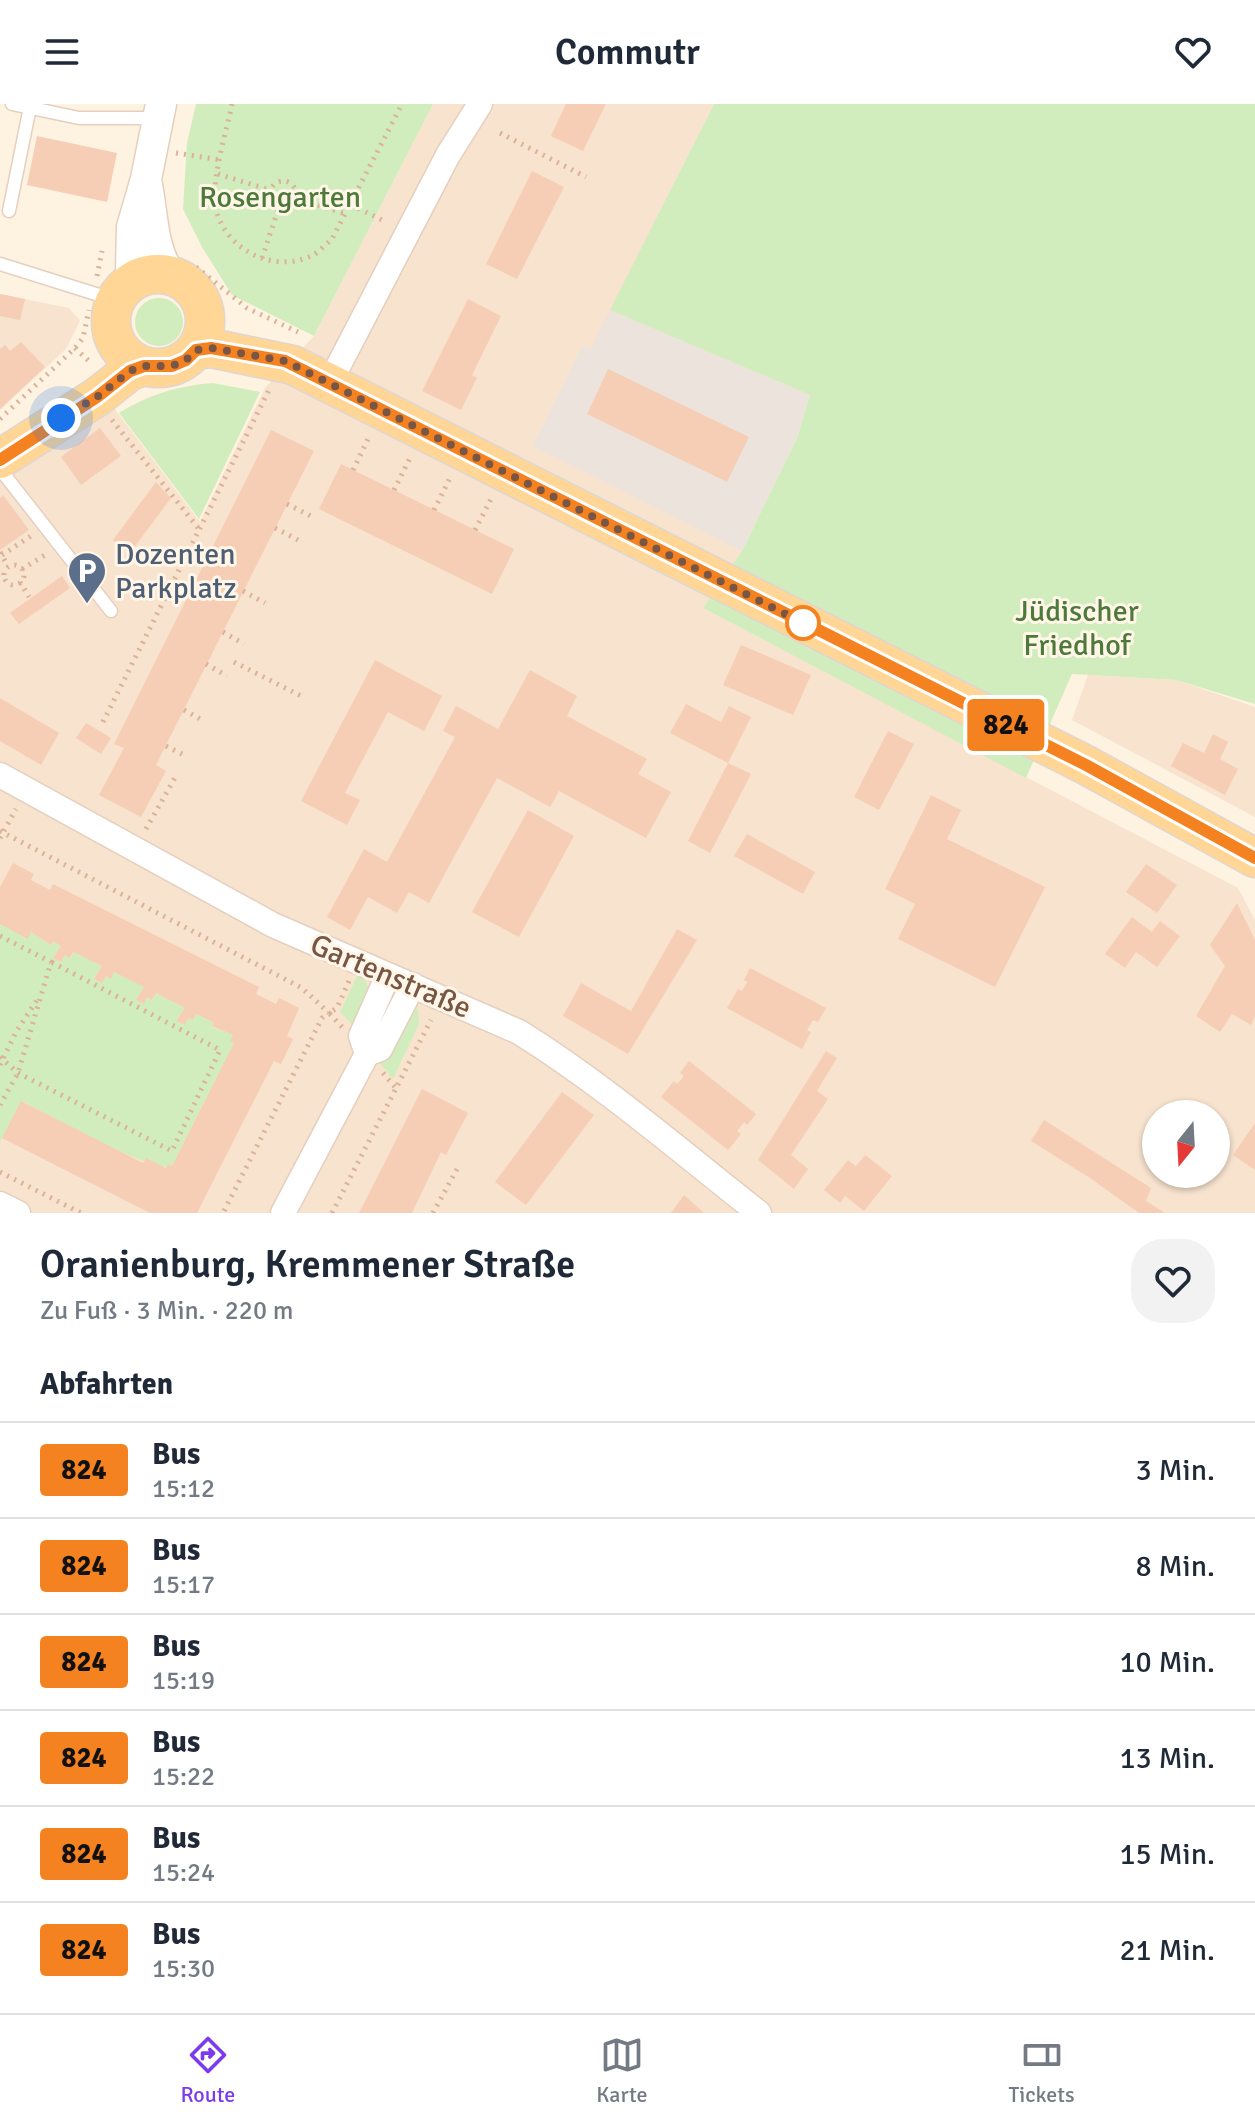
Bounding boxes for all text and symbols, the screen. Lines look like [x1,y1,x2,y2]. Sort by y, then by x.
icon: menu [40,30,84,74]
text: Commutr [555,30,700,75]
icon: heart [1171,30,1215,74]
park label: Rosengarten [199,179,361,216]
your location [41,398,81,438]
place label: Dozenten Parkplatz [115,536,237,607]
parking icon: Dozenten Parkplatz [66,550,108,605]
park label: Jüdischer Friedhof [1015,593,1139,664]
unlabelled marker [786,606,820,640]
line badge: 824 [960,699,1052,751]
text: 824 [983,708,1029,742]
street label: Gartenstraße [305,926,477,1027]
north arrow [1142,1100,1230,1188]
map controls [1142,1100,1230,1188]
button: heart [1131,1239,1215,1323]
text: Oranienburg, Kremmener Straße [40,1241,575,1288]
text: Zu Fuß · 3 Min. · 220 m [40,1295,293,1327]
text: Abfahrten [40,1366,173,1403]
text: Bus [152,1436,200,1473]
text: 3 Min. [1136,1452,1215,1489]
text: 824 [61,1453,107,1487]
text: 15:12 [152,1473,215,1505]
text: Bus [152,1532,200,1569]
text: 8 Min. [1136,1548,1215,1585]
text: 824 [61,1549,107,1583]
text: 15:17 [152,1569,215,1601]
text: Bus [152,1628,200,1665]
text: 10 Min. [1119,1644,1215,1681]
text: 824 [61,1645,107,1679]
text: 15:19 [152,1665,215,1697]
text: Bus [152,1724,200,1761]
text: 13 Min. [1119,1740,1215,1777]
text: 824 [61,1741,107,1775]
text: 15:22 [152,1761,215,1793]
text: Bus [152,1820,200,1857]
text: 15 Min. [1119,1836,1215,1873]
text: 824 [61,1837,107,1871]
text: 15:24 [152,1857,215,1889]
text: Bus [152,1916,200,1953]
text: 21 Min. [1119,1932,1215,1969]
text: 824 [61,1933,107,1967]
text: 15:30 [152,1953,215,1985]
tab: Route [180,2033,235,2108]
tab: Karte [596,2033,648,2108]
tab: Tickets [1008,2033,1075,2108]

